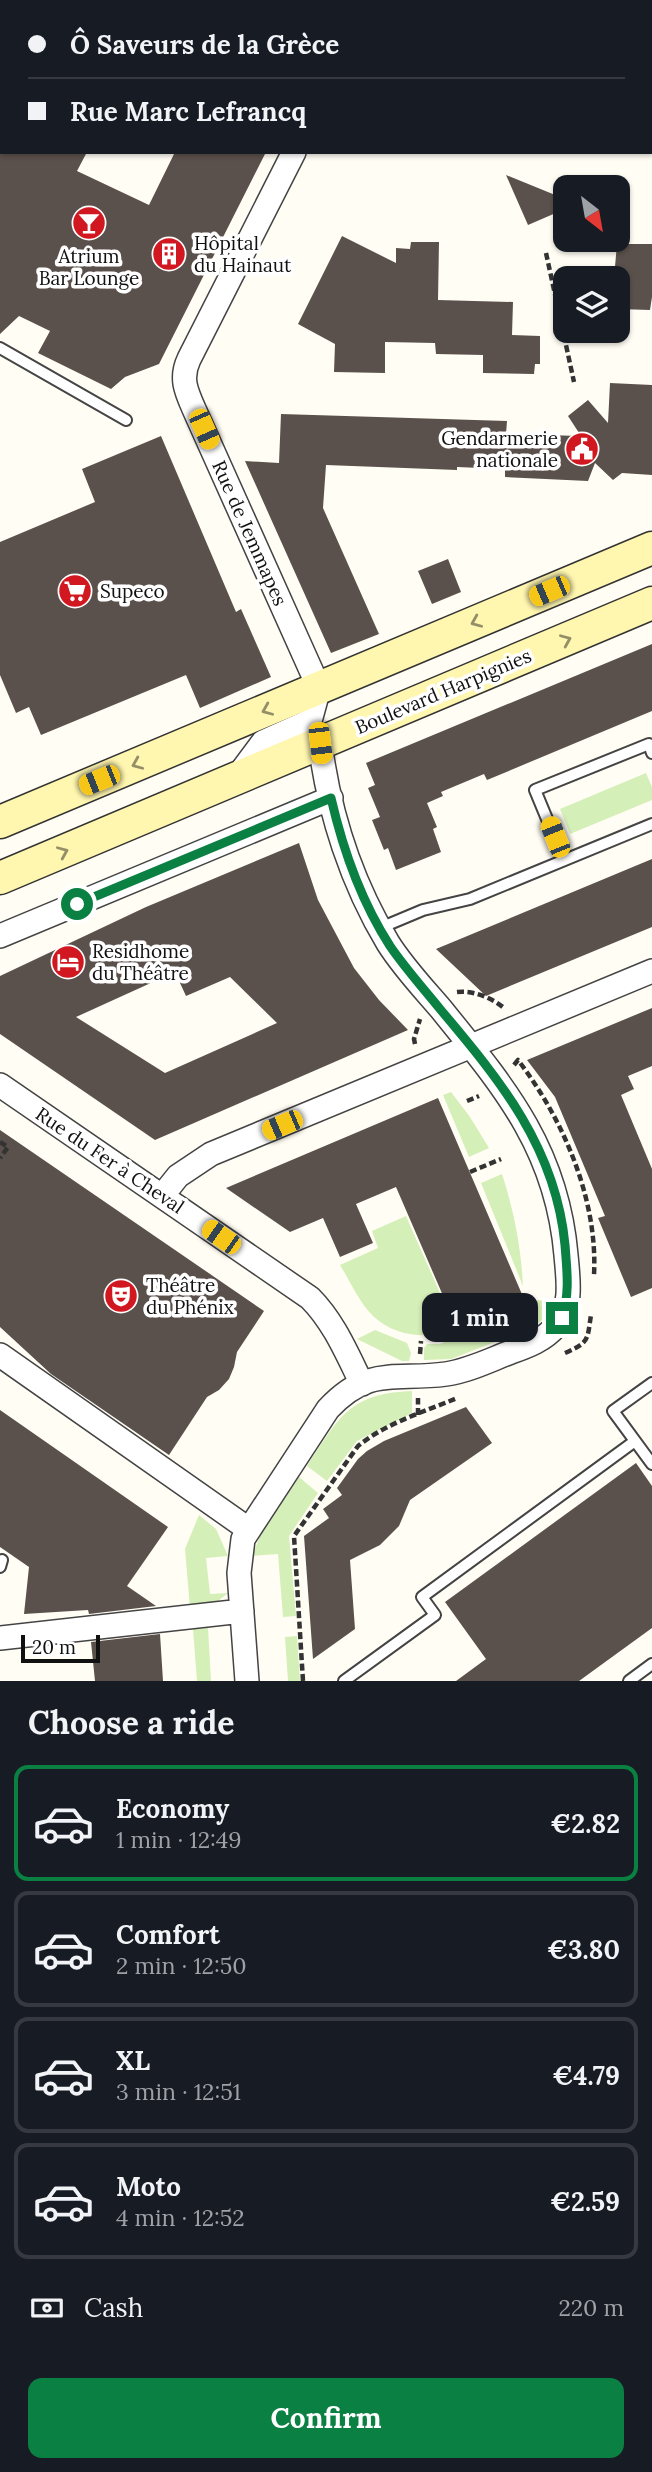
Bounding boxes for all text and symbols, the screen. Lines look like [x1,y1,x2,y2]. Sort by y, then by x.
text: Ô Saveurs de la Grèce [70,28,339,61]
text: Rue Marc Lefrancq [70,95,306,128]
north arrow [553,175,630,252]
map controls [553,175,630,343]
bar icon: Atrium Bar Lounge [70,204,108,242]
place label: Hôpital du Hainaut [194,231,292,277]
building icon: Hôpital du Hainaut [150,235,188,273]
place label: Atrium Bar Lounge [39,244,139,290]
button: layers [553,266,630,343]
car [186,406,223,452]
place label: Gendarmerie nationale [441,426,558,472]
public building icon: Gendarmerie nationale [563,430,601,468]
street label: Rue de Jemmapes [207,457,293,610]
supermarket icon: Supeco [56,572,94,610]
car [526,573,573,609]
place label: Supeco [100,579,165,603]
one-way arrow [471,614,483,628]
one-way arrow [559,634,571,648]
street label: Boulevard Harpignies [351,643,535,739]
one-way arrow [261,702,274,716]
car [308,721,333,765]
one-way arrow [132,756,144,770]
car [76,762,123,798]
car [538,814,573,860]
one-way arrow [56,846,68,860]
route start [61,888,93,920]
place label: Residhome du Théâtre [92,939,189,985]
hotel icon: Residhome du Théâtre [49,943,87,981]
street label: Rue du Fer à Cheval [31,1101,189,1219]
car [259,1107,306,1143]
car [198,1216,245,1258]
place label: Théâtre du Phénix [146,1273,234,1319]
theatre icon: Théâtre du Phénix [102,1277,140,1315]
callout: 1 min [422,1294,538,1342]
route end [546,1302,578,1334]
text: 1 min [451,1303,509,1332]
scale bar [21,1632,100,1664]
text: 20 m [32,1635,76,1659]
text: Choose a ride [28,1702,235,1743]
icon: car [32,1792,95,1855]
text: Economy [116,1792,229,1825]
text: €2.82 [550,1807,620,1840]
text: 1 min · 12:49 [116,1825,242,1854]
icon: car [32,1918,95,1981]
text: Comfort [116,1918,220,1951]
text: €3.80 [547,1933,620,1966]
text: 2 min · 12:50 [116,1951,247,1980]
icon: car [32,2044,95,2107]
text: XL [116,2044,150,2077]
text: €4.79 [552,2059,620,2092]
text: 3 min · 12:51 [116,2077,241,2106]
icon: car [32,2170,95,2233]
text: Moto [116,2170,181,2203]
text: €2.59 [550,2185,620,2218]
text: 4 min · 12:52 [116,2203,245,2232]
icon: cash [28,2289,66,2327]
text: Cash [84,2291,143,2324]
text: 220 m [558,2293,624,2322]
button: Confirm [28,2378,624,2458]

